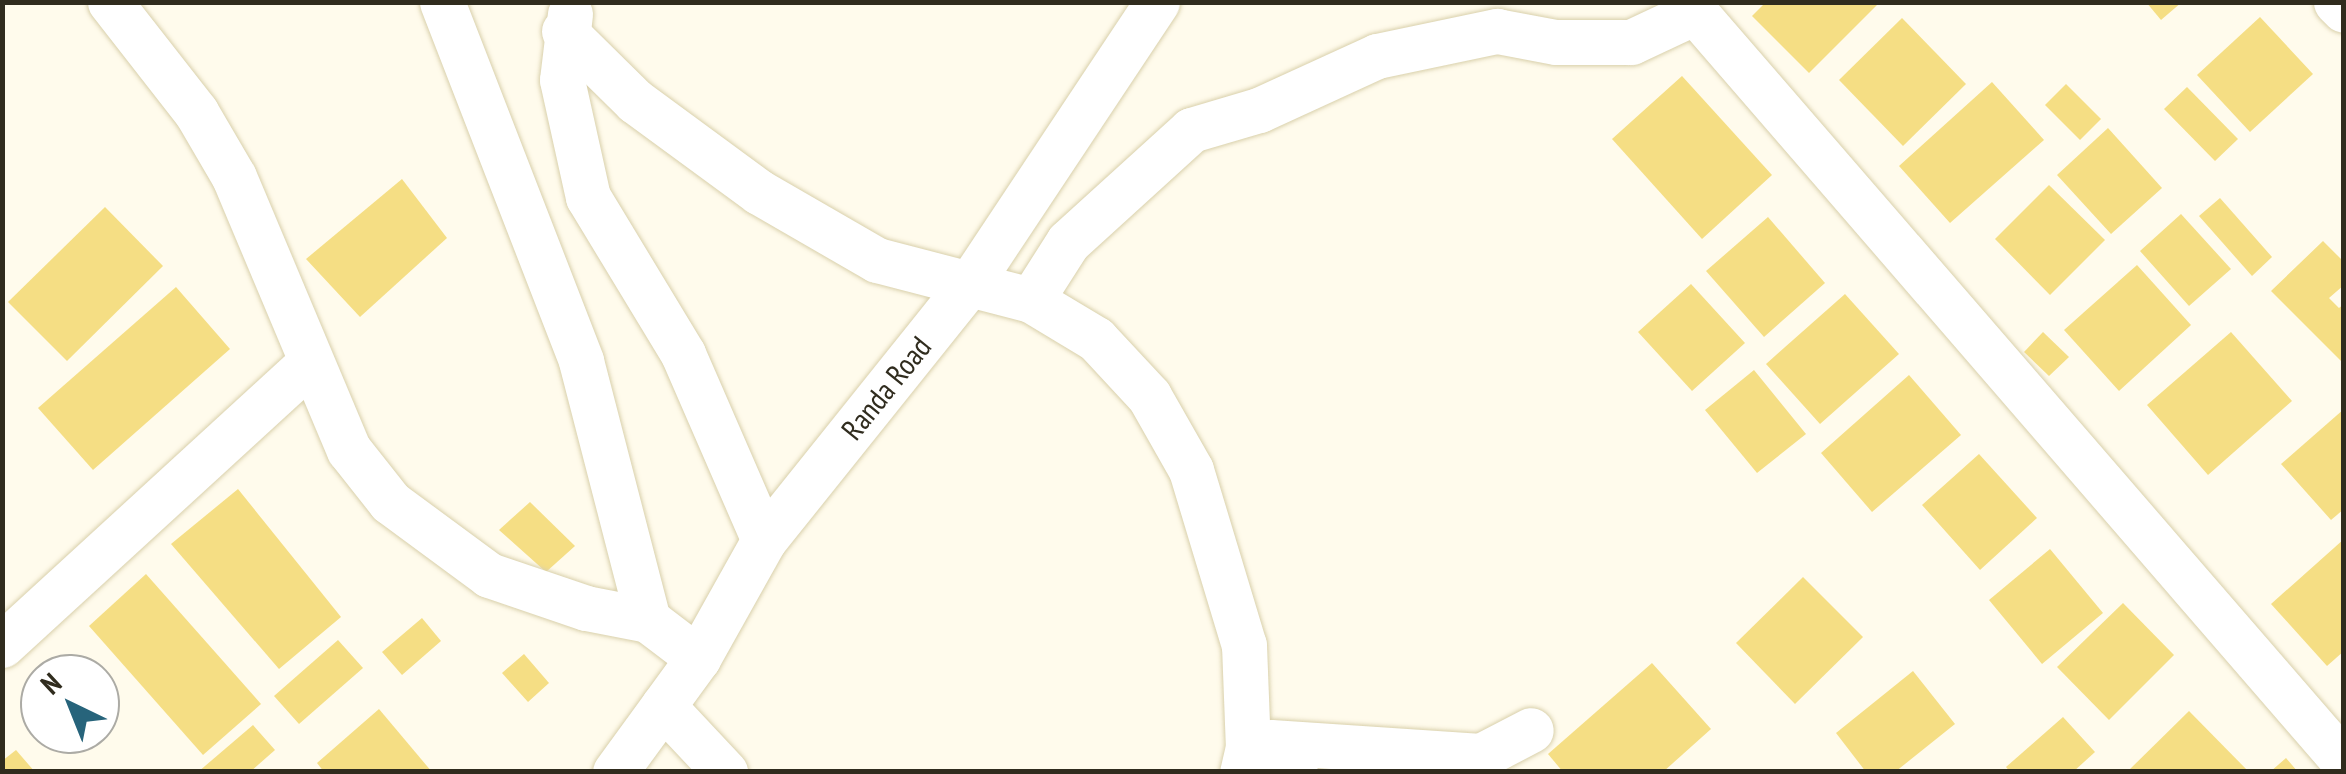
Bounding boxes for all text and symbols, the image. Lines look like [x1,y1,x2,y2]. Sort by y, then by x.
street label: Randa Road [834,329,938,447]
north arrow [20,654,120,754]
text: N [32,664,69,702]

